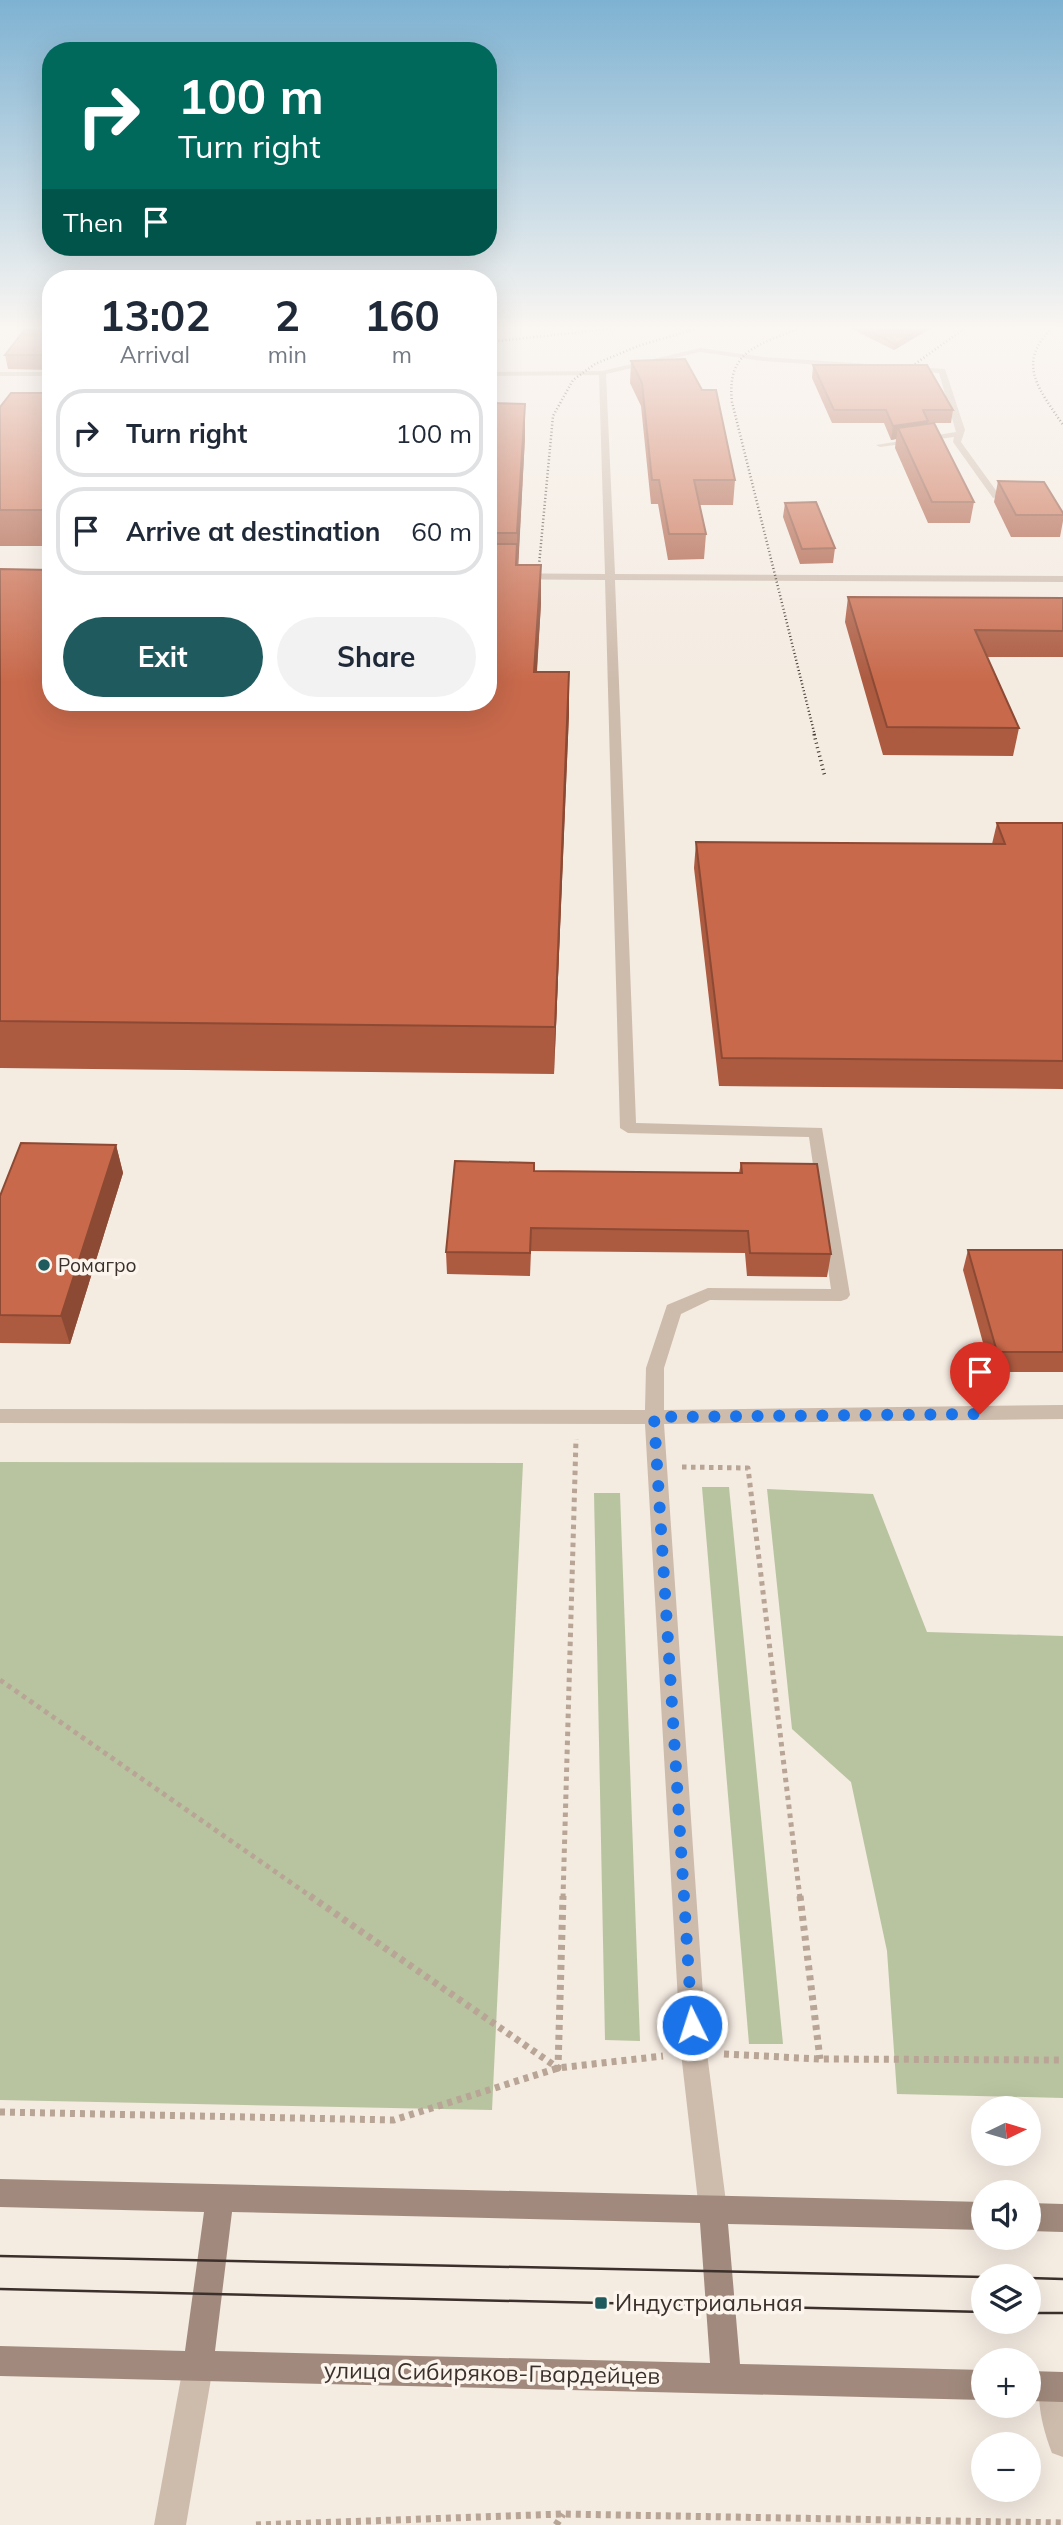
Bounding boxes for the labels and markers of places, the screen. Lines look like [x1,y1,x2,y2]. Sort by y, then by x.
place label: Ромагро [58,1253,137,1277]
marker: Ромагро [36,1257,52,1273]
pin [950,1342,1010,1414]
place label: Индустриальная [615,2288,803,2317]
marker: Индустриальная [593,2295,609,2311]

